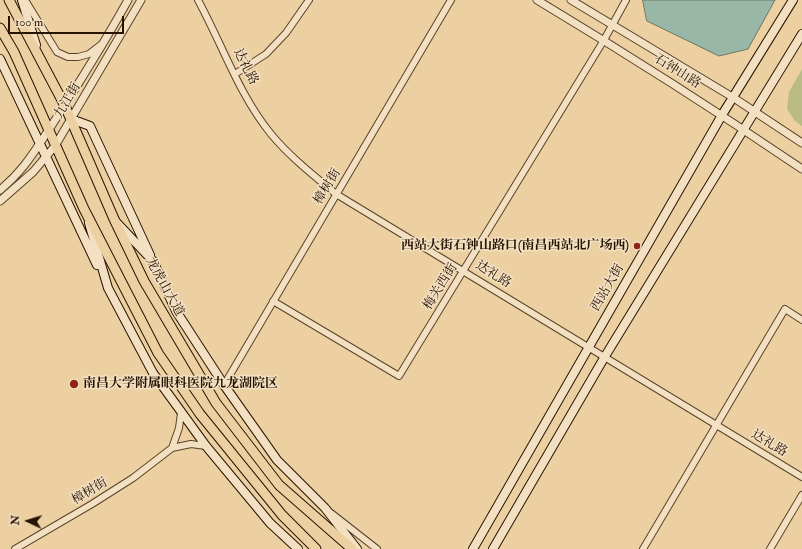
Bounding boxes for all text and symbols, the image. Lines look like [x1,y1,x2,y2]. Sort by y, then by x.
scale bar [10,8,126,34]
text: 100 m [15,15,43,30]
street label: 达礼路 [229,46,261,88]
street label: 石钟山路 [651,52,703,92]
street label: 九江街 [51,80,85,122]
street label: 樟树街 [311,166,345,208]
place label: 西站大街石钟山路口(南昌西站北广场西) [401,238,629,254]
marker: 西站大街石钟山路口(南昌西站北广场西) [632,241,642,251]
street label: 龙虎山大道 [141,255,187,319]
street label: 达礼路 [472,258,514,292]
street label: 梅关西街 [421,261,461,313]
street label: 西站大街 [588,262,628,314]
place label: 南昌大学附属眼科医院九龙湖院区 [83,376,278,392]
marker: 南昌大学附属眼科医院九龙湖院区 [68,378,80,390]
street label: 达礼路 [748,427,790,461]
street label: 樟树街 [69,475,111,509]
north arrow [8,501,48,541]
text: N [9,515,22,526]

